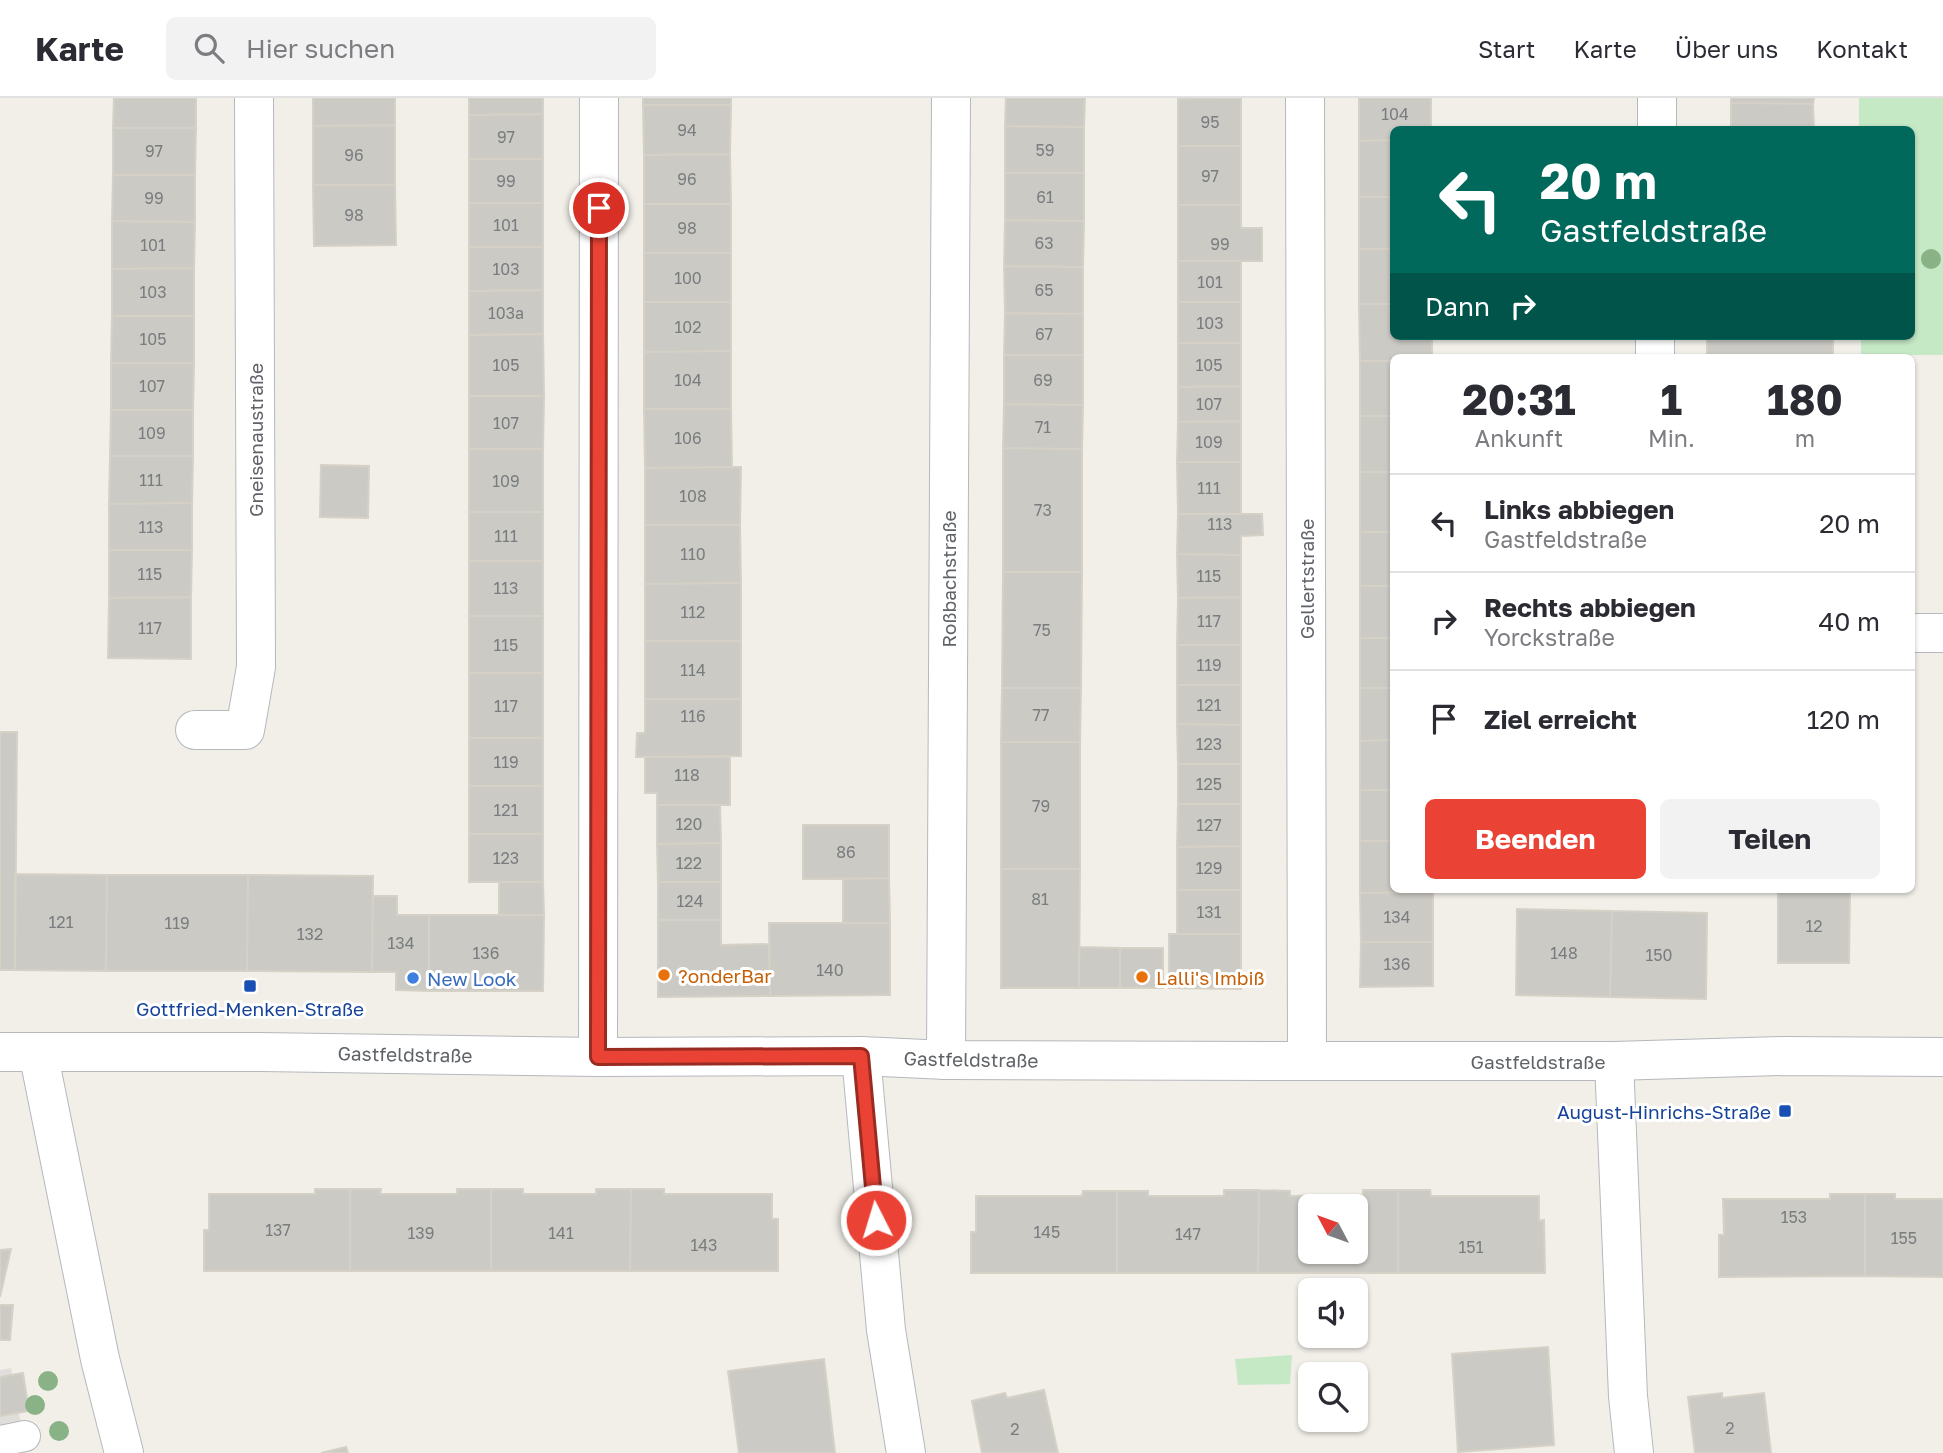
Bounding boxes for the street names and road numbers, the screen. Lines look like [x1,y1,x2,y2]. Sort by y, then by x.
street label: Gneisenaustraße [244,363,267,517]
street label: Roßbachstraße [937,510,960,648]
street label: Gellertstraße [1295,519,1318,639]
street label: Gastfeldstraße [337,1041,473,1067]
street label: Gastfeldstraße [903,1046,1039,1072]
street label: Gastfeldstraße [1471,1050,1605,1073]

